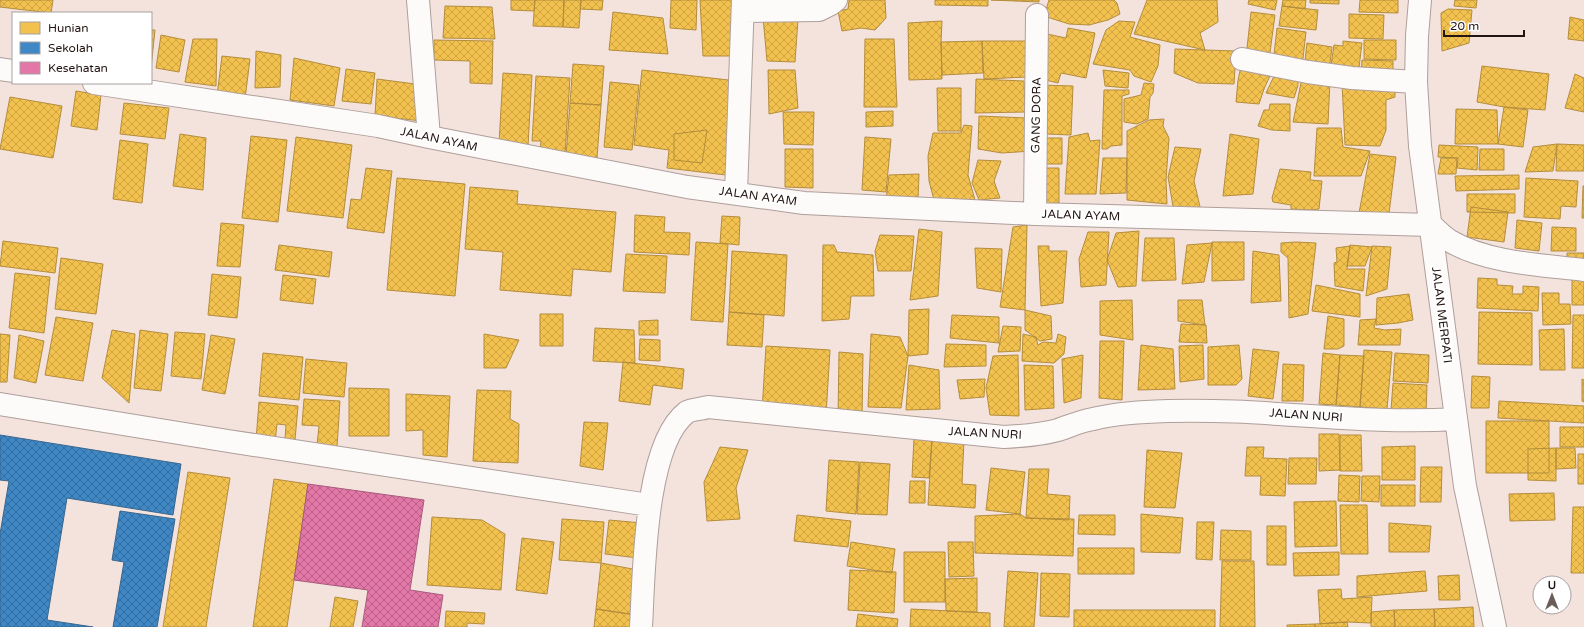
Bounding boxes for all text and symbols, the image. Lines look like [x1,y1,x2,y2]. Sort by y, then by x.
legend [12,12,152,84]
scale bar [1444,12,1524,38]
text: 20 m [1450,19,1479,33]
text: Hunian [48,21,89,35]
text: Sekolah [48,41,93,55]
text: Kesehatan [48,61,108,75]
street label: GANG DORA [1028,77,1044,153]
street label: JALAN AYAM [399,124,479,154]
street label: JALAN AYAM [718,184,798,208]
street label: JALAN AYAM [1041,207,1121,223]
street label: JALAN MERPATI [1429,266,1455,364]
street label: JALAN NURI [1269,405,1343,425]
street label: JALAN NURI [948,424,1022,442]
north arrow [1532,575,1572,615]
text: U [1548,579,1556,592]

